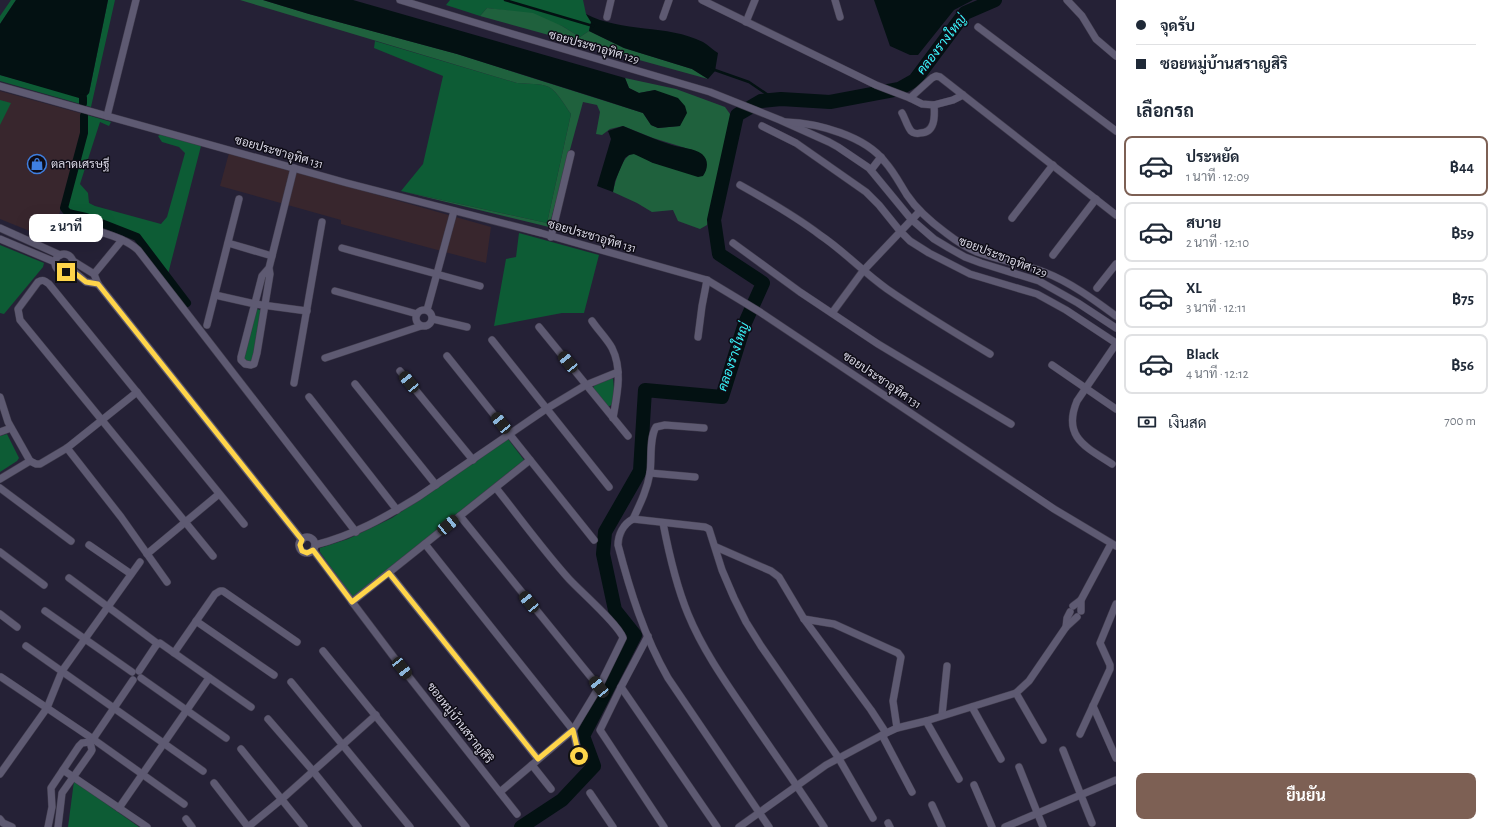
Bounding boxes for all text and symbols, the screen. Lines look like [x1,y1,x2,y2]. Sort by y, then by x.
water label: คลองรางใหญ่ [912,10,971,78]
text: จุดรับ [1160,19,1195,34]
street label: ซอยประชาอุทิศ 129 [546,28,641,69]
text: ซอยหมู่บ้านสราญสิริ [1160,57,1287,72]
text: เลือกรถ [1136,103,1194,121]
street label: ซอยประชาอุทิศ 131 [232,134,325,173]
icon: car [1138,148,1174,184]
text: ประหยัด [1186,150,1239,165]
shop icon: ตลาดเศรษฐี [26,153,48,175]
place label: ตลาดเศรษฐี [51,156,110,172]
text: ฿44 [1450,160,1474,175]
text: 1 นาที · 12:09 [1186,171,1249,184]
callout: 2 นาที [29,214,103,242]
icon: car [1138,214,1174,250]
text: สบาย [1186,216,1221,231]
street label: ซอยประชาอุทิศ 131 [545,218,638,257]
text: 2 นาที [50,221,82,234]
text: ฿59 [1451,226,1474,241]
street label: ซอยประชาอุทิศ 129 [956,235,1049,282]
text: 2 นาที · 12:10 [1186,237,1249,250]
route end [57,263,75,281]
icon: car [1138,280,1174,316]
text: XL [1186,281,1202,296]
text: ฿75 [1452,292,1474,307]
text: 3 นาที · 12:11 [1186,302,1246,315]
water label: คลองรางใหญ่ [713,319,753,393]
icon: car [1138,346,1174,382]
text: Black [1186,347,1219,362]
car [556,349,580,375]
street label: ซอยประชาอุทิศ 131 [839,349,923,413]
text: ฿56 [1451,358,1474,373]
text: 4 นาที · 12:12 [1186,368,1249,381]
car [397,369,421,395]
car [489,410,513,436]
icon: cash [1136,411,1158,433]
text: 700 m [1444,415,1476,428]
text: เงินสด [1168,416,1207,431]
car [435,513,461,537]
car [517,589,541,615]
car [390,655,414,681]
car [587,674,611,700]
street label: ซอยหมู่บ้านสราญสิริ [423,680,496,767]
route start [570,747,588,765]
button: ยืนยัน [1136,773,1476,819]

